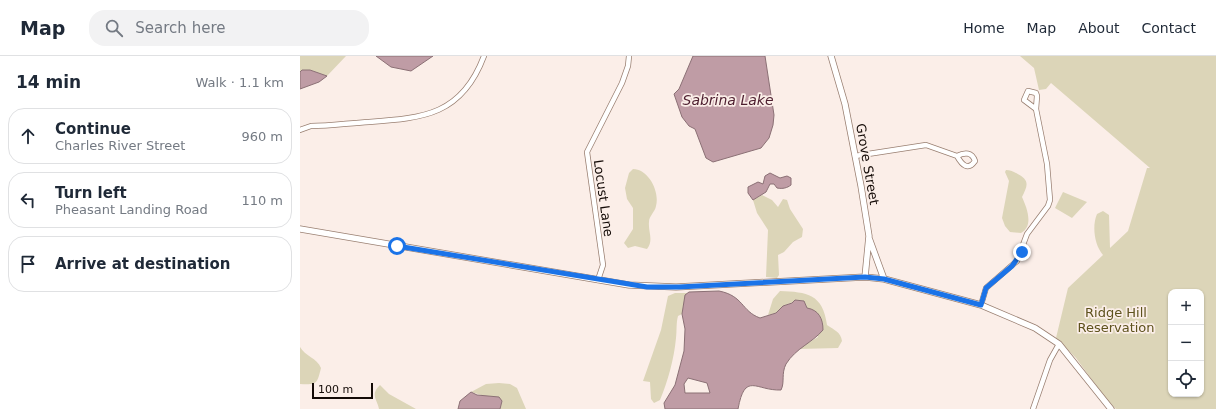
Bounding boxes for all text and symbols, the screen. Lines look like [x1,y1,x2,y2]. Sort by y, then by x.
search box [89,10,369,46]
text: Map [20,17,65,39]
icon: search [103,17,125,39]
text: Search here [135,19,225,37]
text: Home [963,20,1005,36]
text: Map [1027,20,1056,36]
text: About [1078,20,1120,36]
text: Contact [1142,20,1196,36]
text: 14 min [16,72,81,92]
text: Walk · 1.1 km [195,75,284,90]
water label: Sabrina Lake [683,92,774,108]
text: Continue [55,120,131,138]
street label: Grove Street [853,122,882,206]
icon: ahead [17,125,39,147]
text: 960 m [241,129,283,144]
text: Charles River Street [55,138,185,153]
street label: Locust Lane [591,158,616,238]
text: Turn left [55,184,127,202]
icon: left [17,189,39,211]
text: 110 m [241,193,283,208]
text: Pheasant Landing Road [55,202,208,217]
route start [388,237,406,255]
route end [1013,243,1031,261]
icon: arrive [17,253,39,275]
text: Arrive at destination [55,255,230,273]
map controls [1168,289,1204,397]
button: + [1168,289,1204,325]
park label: Ridge Hill Reservation [1077,305,1155,335]
button: − [1168,325,1204,361]
button: locate [1168,361,1204,397]
scale bar [312,381,373,400]
text: 100 m [318,383,353,396]

